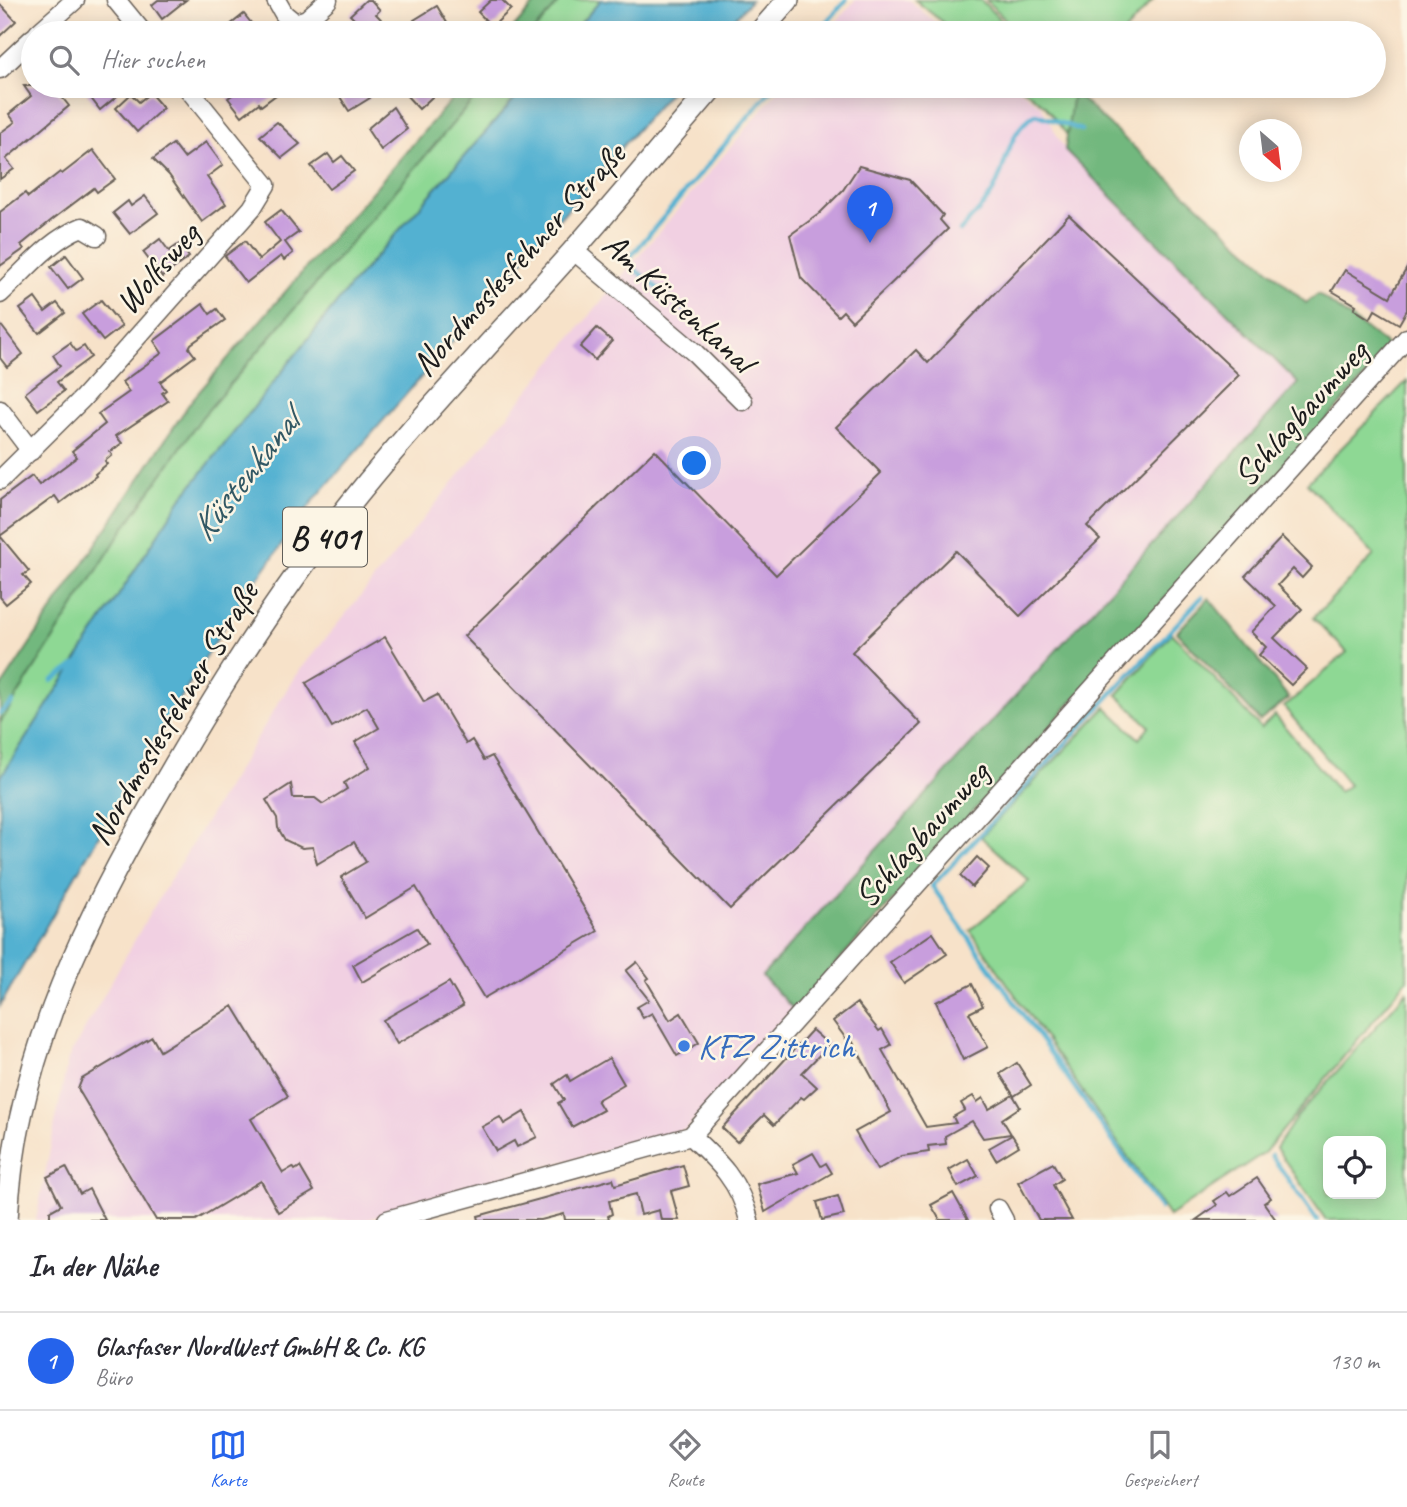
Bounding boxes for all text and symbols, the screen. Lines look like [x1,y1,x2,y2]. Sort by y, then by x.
search box [21,21,1386,98]
icon: search [45,41,83,79]
text: Hier suchen [101,43,205,76]
north arrow [1239,119,1302,182]
street label: Nordmoslesfehner Straße [402,131,637,386]
pin: 1 [847,185,893,243]
street label: Wolfsweg [105,211,211,324]
street label: Am Küstenkanal [593,222,769,387]
street label: Schlagbaumweg [1223,329,1380,496]
water label: Küstenkanal [179,392,317,550]
your location [677,446,711,480]
road number: B 401 [283,508,367,566]
street label: Nordmoslesfehner Straße [76,571,270,853]
street label: Schlagbaumweg [844,750,1001,917]
place label: KFZ Zittrich [698,1024,856,1069]
marker: KFZ Zittrich [676,1038,692,1054]
map controls [1323,1136,1386,1199]
button: locate [1323,1136,1386,1199]
text: In der Nähe [28,1247,157,1285]
text: Glasfaser NordWest GmbH & Co. KG [95,1330,423,1363]
text: 1 [46,1347,56,1376]
text: 130 m [1330,1347,1379,1376]
text: Büro [95,1363,132,1392]
tab: Karte [209,1426,247,1492]
tab: Route [666,1426,704,1492]
tab: Gespeichert [1123,1426,1197,1492]

